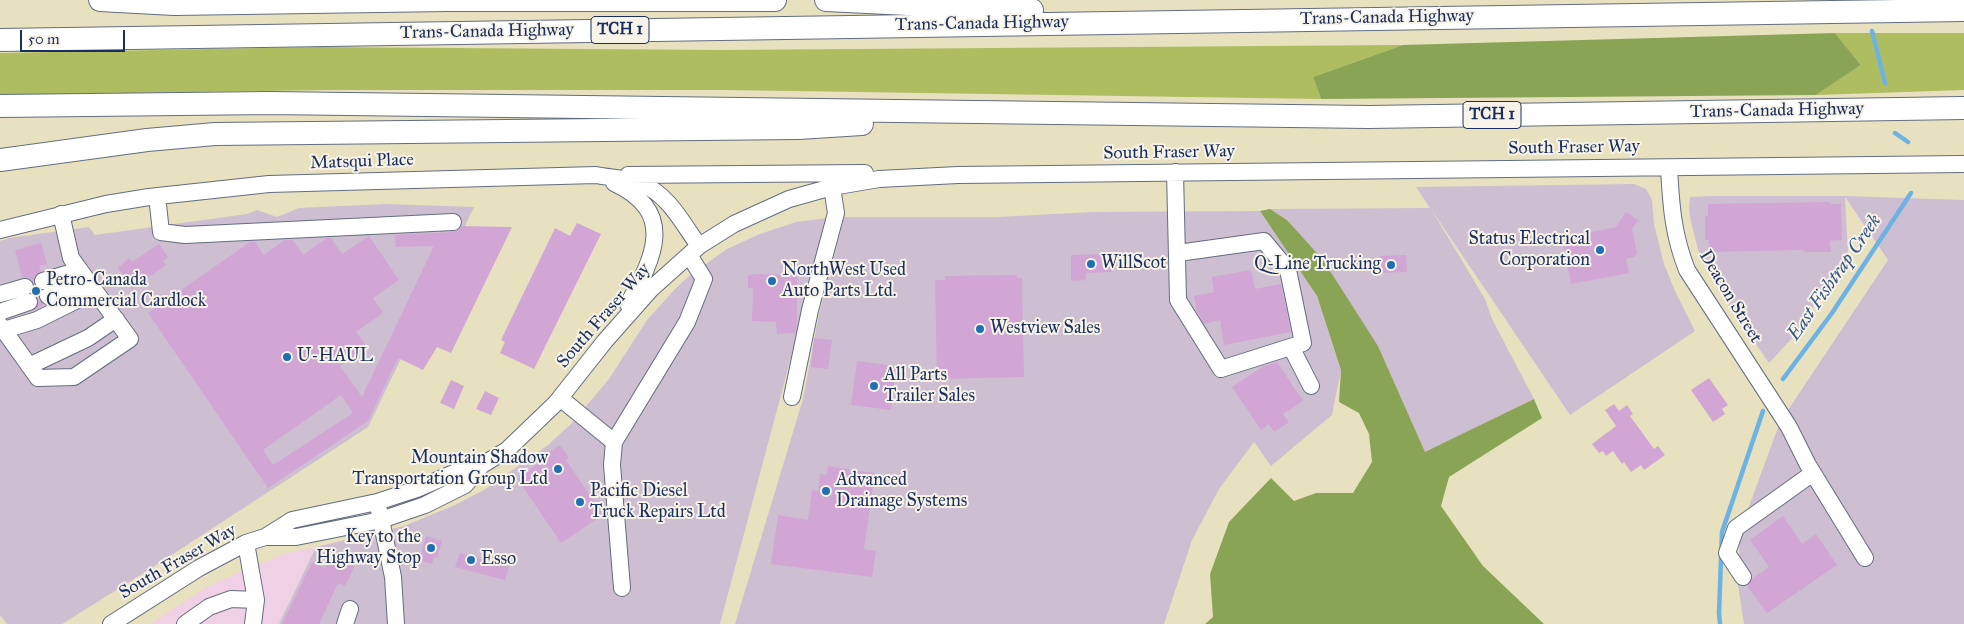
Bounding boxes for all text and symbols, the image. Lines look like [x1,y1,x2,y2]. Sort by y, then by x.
street label: Trans-Canada Highway [1300,6,1474,30]
street label: Trans-Canada Highway [895,12,1069,36]
road number: TCH 1 [591,16,649,44]
scale bar [22,20,128,52]
street label: Trans-Canada Highway [400,20,574,44]
text: 50 m [28,30,60,48]
street label: Trans-Canada Highway [1690,99,1864,123]
road number: TCH 1 [1463,102,1521,128]
street label: South Fraser Way [1508,136,1640,160]
street label: South Fraser Way [1103,141,1235,165]
street label: Matsqui Place [310,149,414,175]
water label: East Fishtrap Creek [1783,211,1887,345]
place label: Status Electrical Corporation [1468,229,1590,272]
marker: Status Electrical Corporation [1594,244,1606,256]
street label: Deacon Street [1694,247,1766,347]
place label: WillScot [1101,253,1166,275]
place label: Q-Line Trucking [1254,254,1381,276]
marker: WillScot [1085,258,1097,270]
street label: South Fraser Way [553,259,655,373]
marker: Q-Line Trucking [1385,259,1397,271]
place label: NorthWest Used Auto Parts Ltd. [782,260,906,302]
place label: Petro-Canada Commercial Cardlock [46,270,206,312]
marker: NorthWest Used Auto Parts Ltd. [766,275,778,287]
marker: Petro-Canada Commercial Cardlock [30,285,42,297]
place label: Westview Sales [990,318,1100,340]
marker: Westview Sales [974,323,986,335]
place label: U-HAUL [297,346,373,368]
marker: U-HAUL [281,351,293,363]
place label: All Parts Trailer Sales [884,365,975,408]
marker: All Parts Trailer Sales [868,380,880,392]
place label: Mountain Shadow Transportation Group Ltd [352,448,548,490]
marker: Mountain Shadow Transportation Group Ltd [552,463,564,475]
place label: Advanced Drainage Systems [836,470,967,512]
place label: Pacific Diesel Truck Repairs Ltd [590,481,726,524]
marker: Advanced Drainage Systems [820,485,832,497]
marker: Pacific Diesel Truck Repairs Ltd [574,496,586,508]
street label: South Fraser Way [116,520,240,604]
place label: Key to the Highway Stop [316,527,421,570]
marker: Key to the Highway Stop [425,542,437,554]
place label: Esso [481,549,516,571]
marker: Esso [465,554,477,566]

